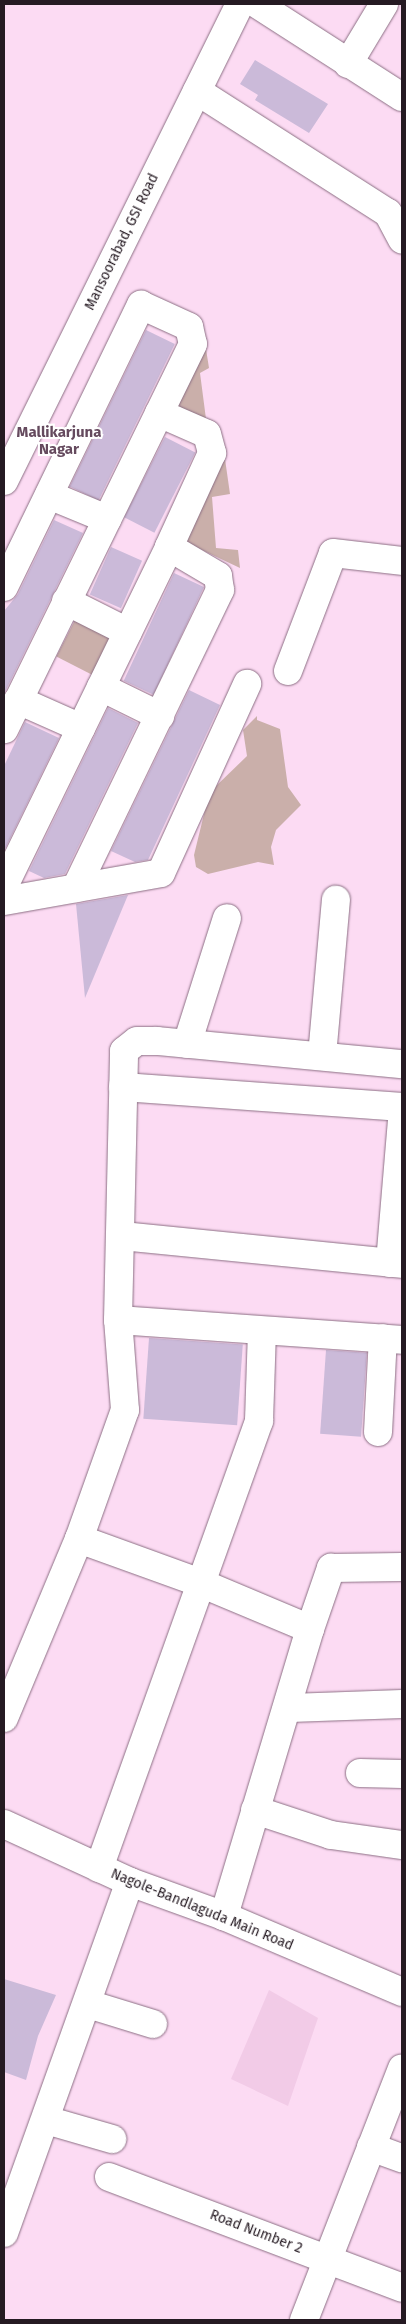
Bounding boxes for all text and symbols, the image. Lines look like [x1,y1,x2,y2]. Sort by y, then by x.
street label: Mansoorabad, GSI Road [82,171,162,313]
district label: Mallikarjuna Nagar [17,423,101,458]
street label: Nagole-Bandlaguda Main Road [108,1866,296,1954]
street label: Road Number 2 [207,2207,305,2257]

